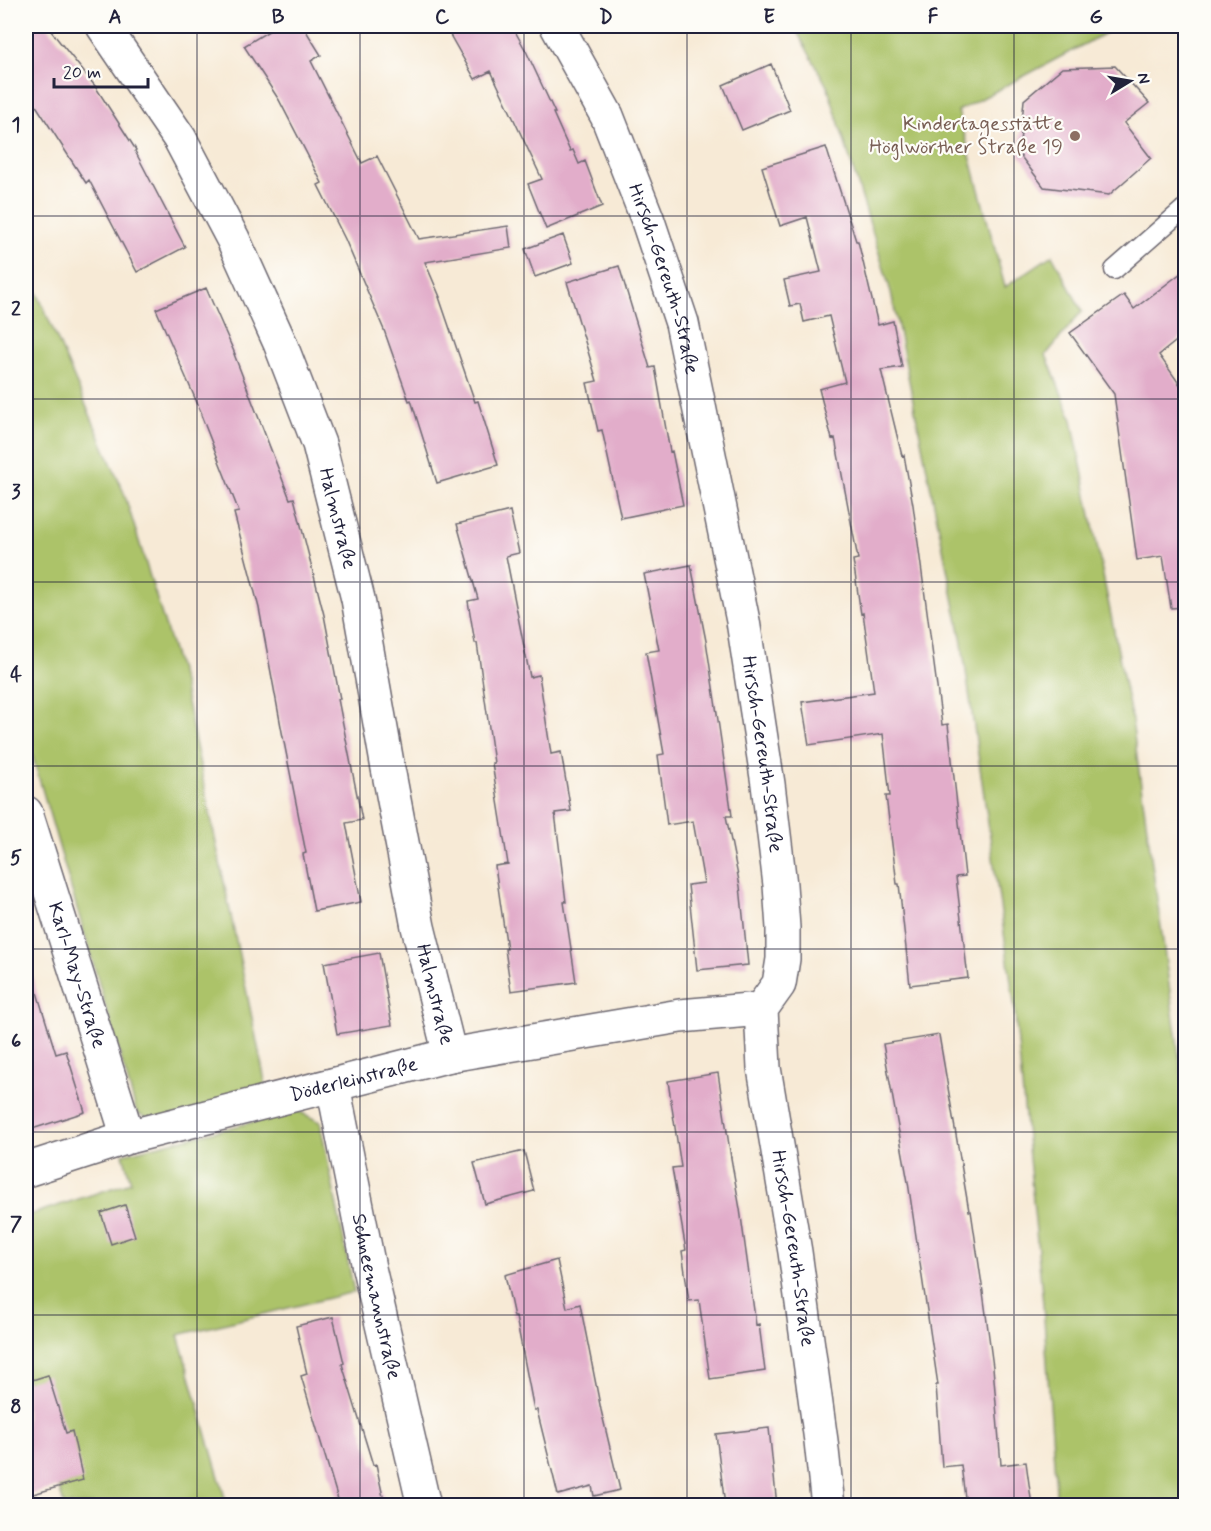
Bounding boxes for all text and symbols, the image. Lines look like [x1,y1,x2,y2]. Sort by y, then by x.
text: A [108,4,122,31]
text: B [272,4,285,31]
text: C [435,4,450,31]
text: D [599,4,613,31]
text: E [763,4,775,31]
text: F [928,4,939,31]
text: G [1089,4,1103,31]
scale bar [54,51,148,89]
north arrow [1100,51,1160,111]
text: 20 m [63,61,101,85]
text: N [1132,71,1155,86]
place label: Kindertagesstätte Höglwörther Straße 19 [869,111,1063,161]
text: 1 [12,112,20,139]
marker: Kindertagesstätte Höglwörther Straße 19 [1068,129,1082,143]
street label: Hirsch-Gereuth-Straße [621,180,706,377]
text: 2 [11,296,21,323]
street label: Halmstraße [312,465,363,572]
text: 3 [11,479,21,506]
street label: Hirsch-Gereuth-Straße [735,654,790,854]
text: 4 [10,662,22,689]
text: 5 [10,845,22,872]
street label: Karl-May-Straße [41,899,113,1052]
street label: Halmstraße [409,941,460,1048]
text: 6 [11,1028,21,1055]
street label: Döderleinstraße [287,1050,421,1109]
street label: Hirsch-Gereuth-Straße [765,1148,821,1349]
text: 7 [10,1211,22,1238]
street label: Schneemannstraße [345,1211,408,1382]
text: 8 [10,1394,22,1421]

